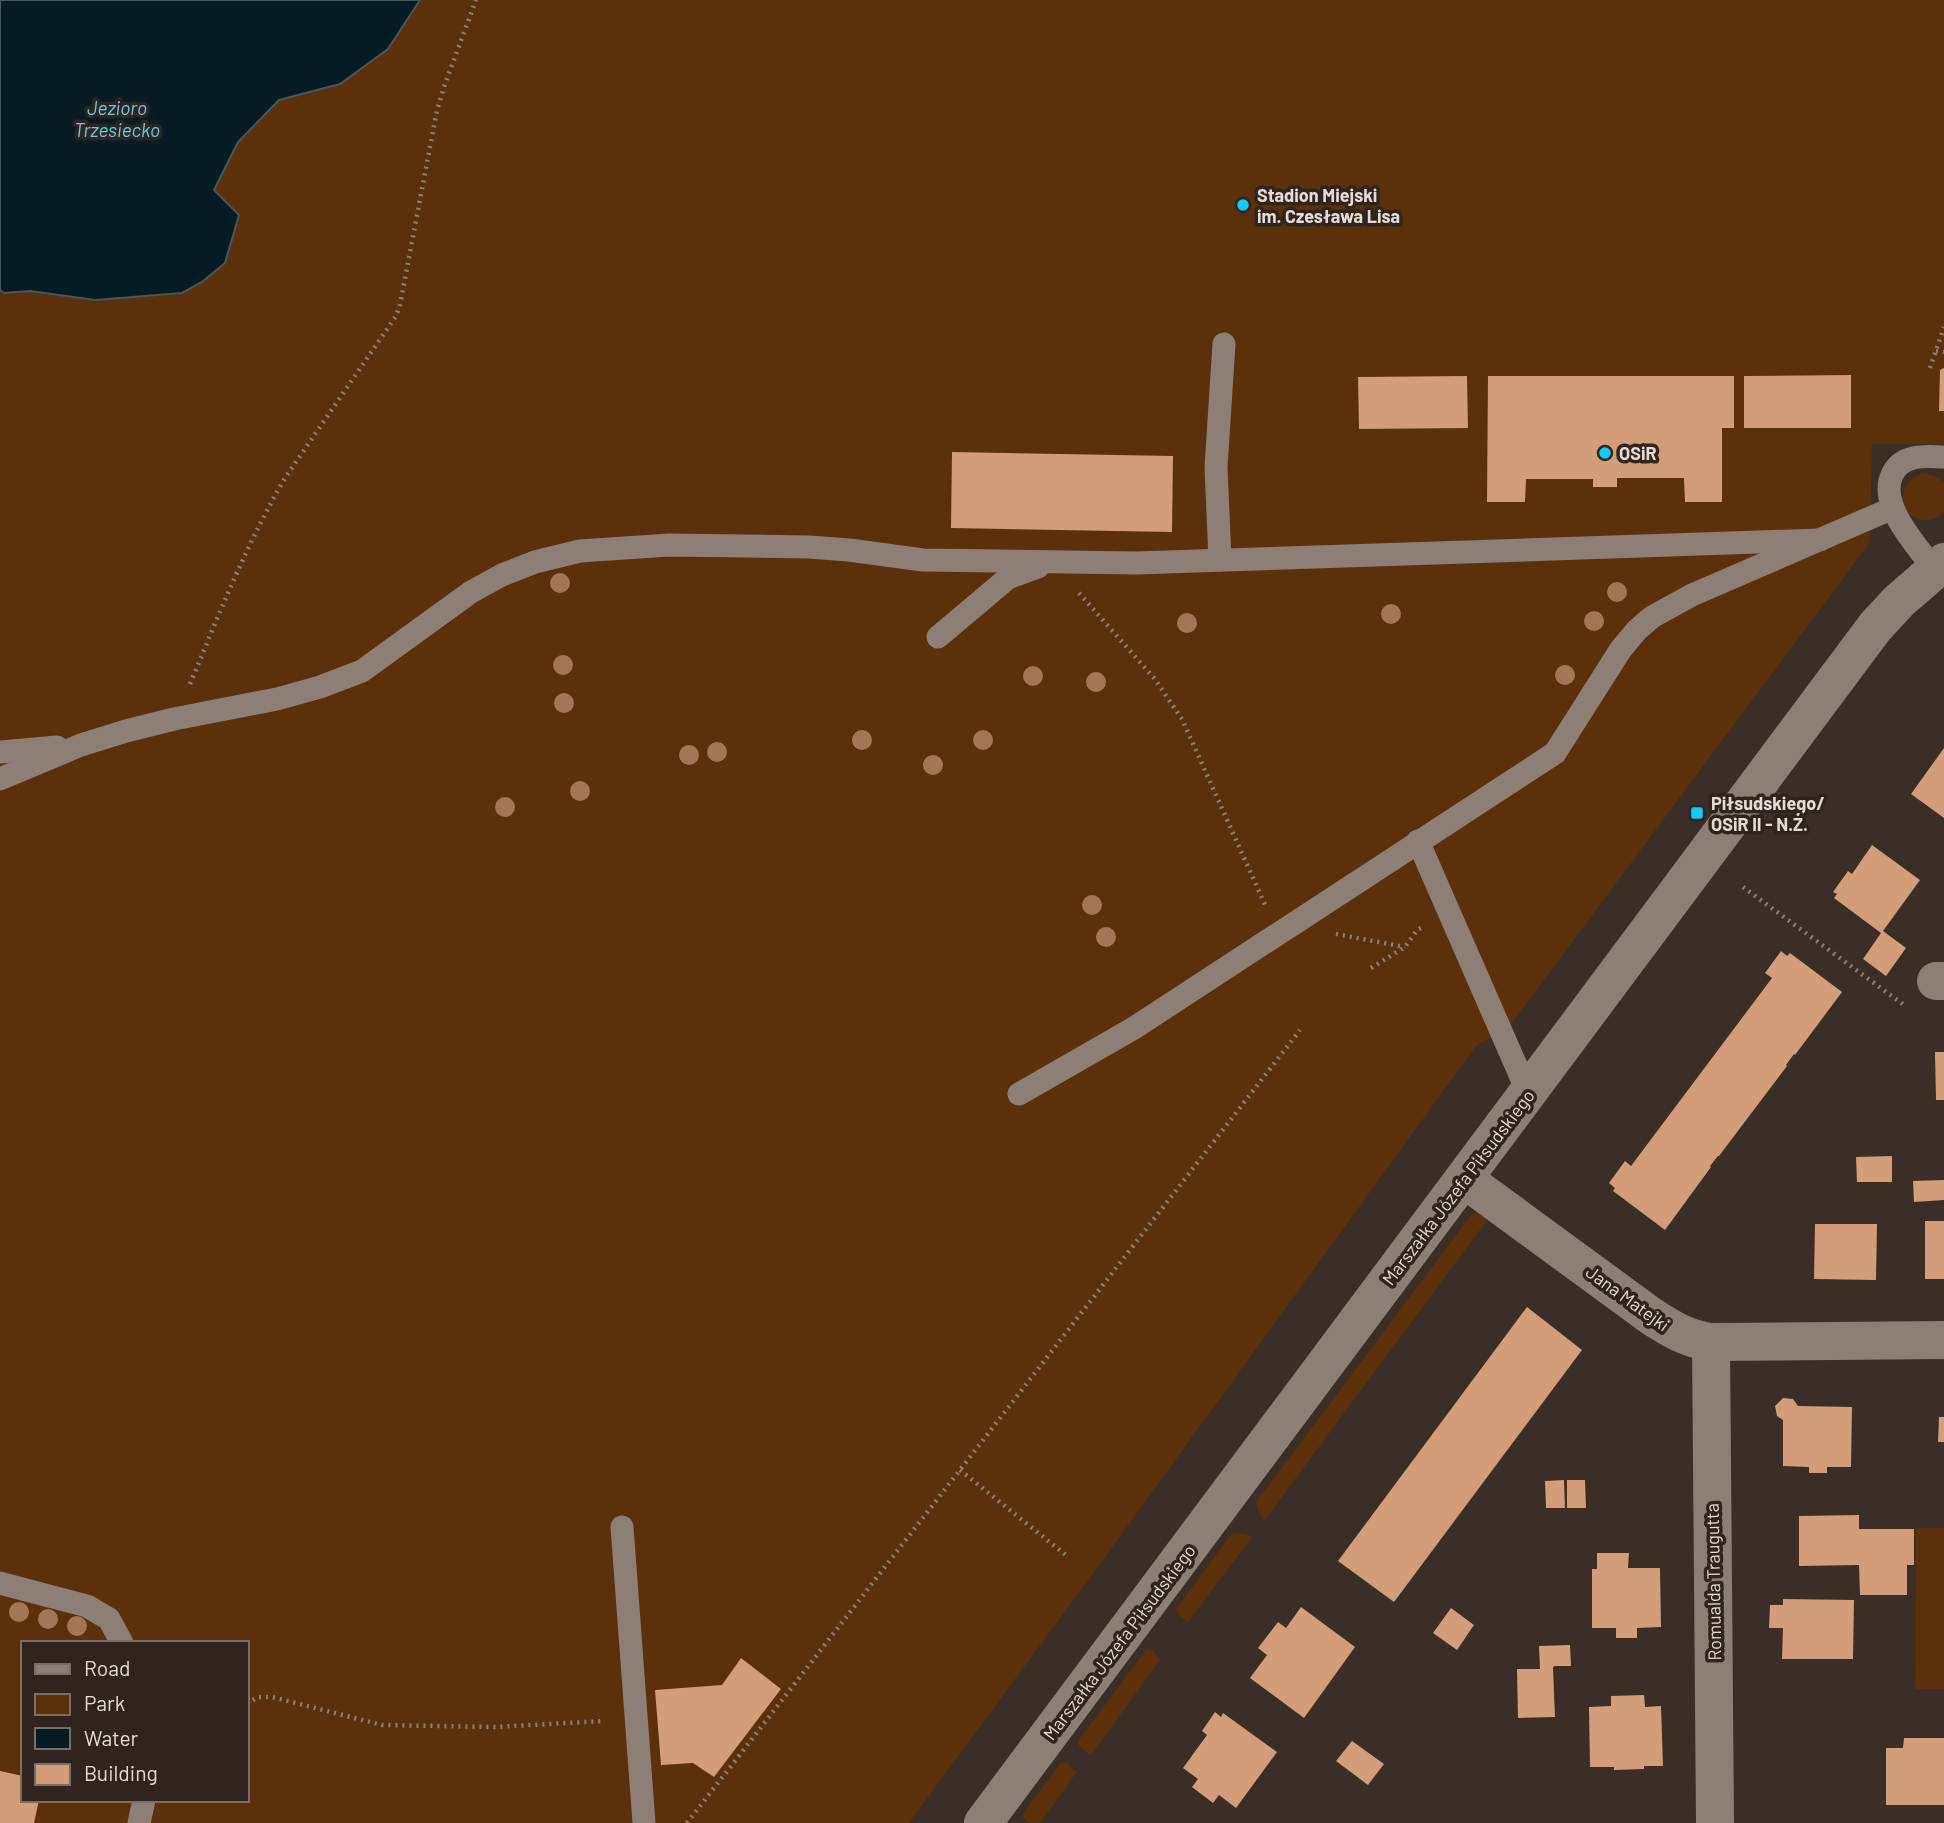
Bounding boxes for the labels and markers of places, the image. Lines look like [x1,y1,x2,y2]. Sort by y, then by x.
place label: Stadion Miejski im. Czesława Lisa [1257,184,1400,227]
marker: Stadion Miejski im. Czesława Lisa [1235,197,1251,213]
place label: OSiR [1619,442,1657,464]
marker: OSiR [1597,445,1613,461]
place label: Piłsudskiego/ OSiR II - N.Ż. [1711,792,1825,835]
marker: Piłsudskiego/ OSiR II - N.Ż. [1689,805,1705,821]

